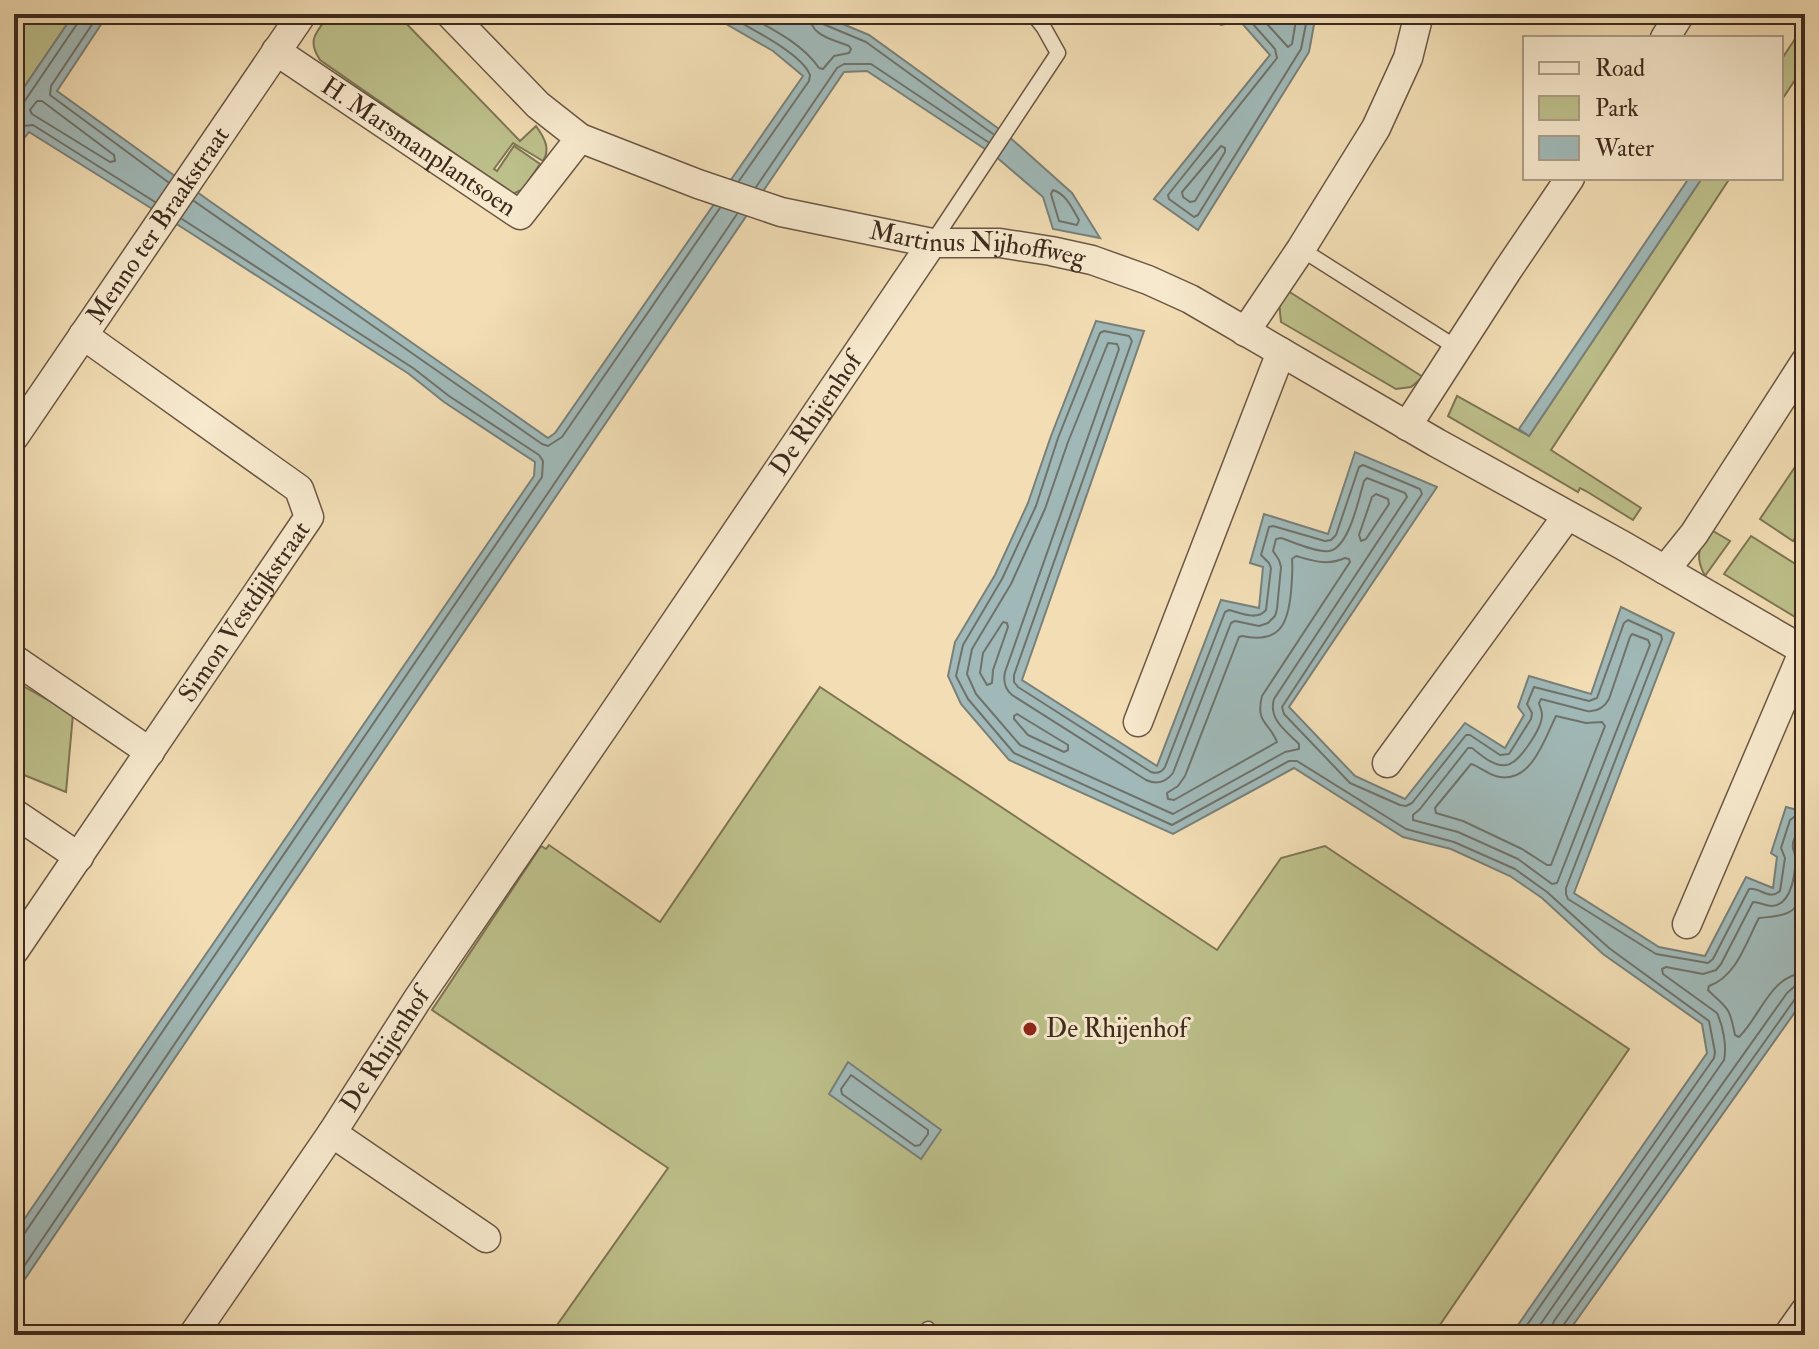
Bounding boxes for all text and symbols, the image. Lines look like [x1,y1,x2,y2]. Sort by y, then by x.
legend [1523,36,1783,180]
text: Road [1595,53,1645,84]
street label: H. Marsmanplantsoen [315,70,522,224]
text: Park [1595,93,1639,124]
street label: Menno ter Braakstraat [80,121,237,330]
text: Water [1594,133,1654,164]
street label: Martinus Nijhoffweg [867,215,1090,274]
street label: De Rhijenhof [763,344,871,482]
street label: Simon Vestdijkstraat [172,515,317,709]
street label: De Rhijenhof [334,978,439,1118]
place label: De Rhijenhof [1046,1013,1191,1045]
marker: De Rhijenhof [1021,1020,1039,1038]

